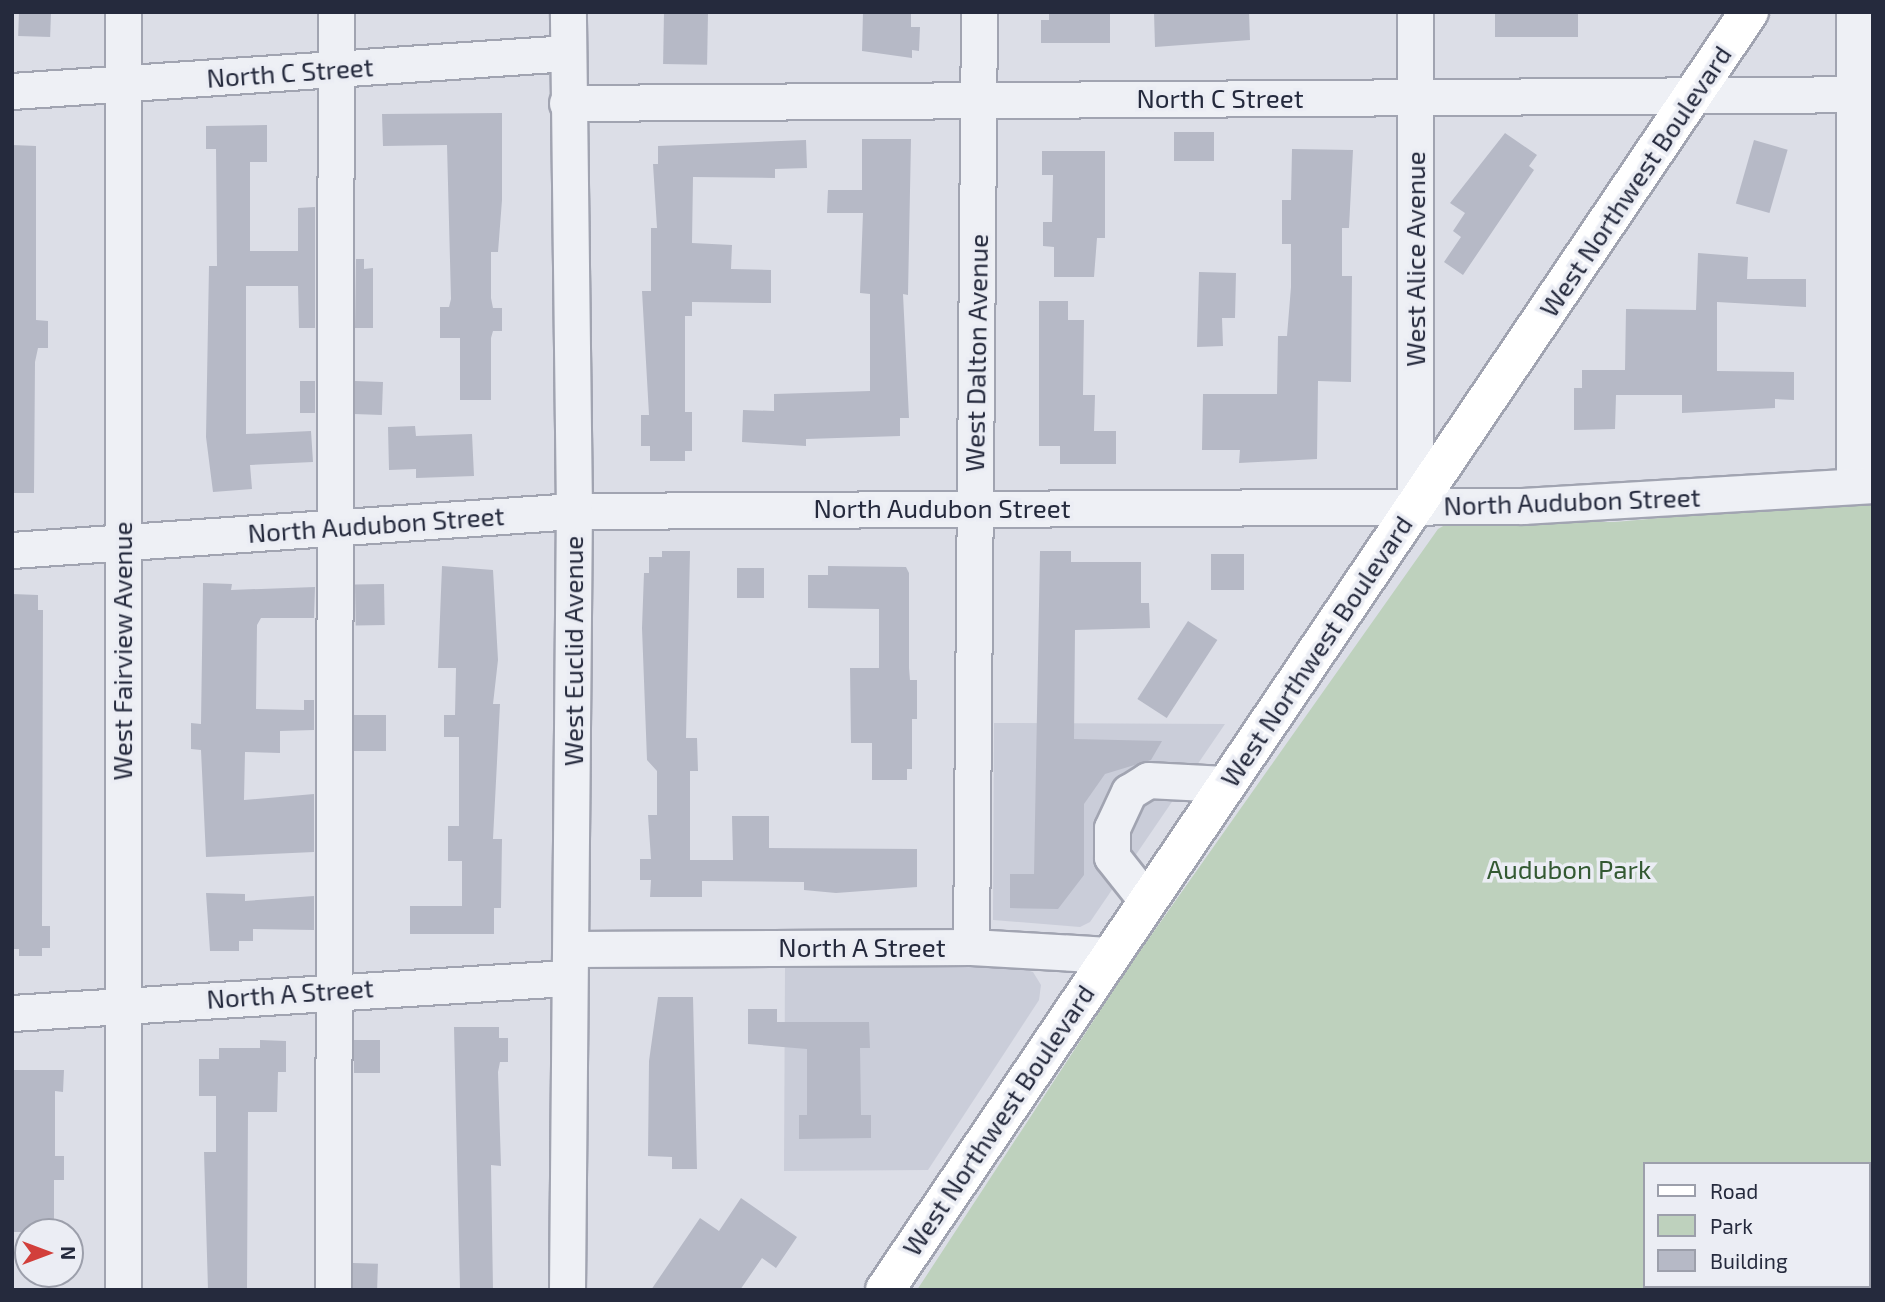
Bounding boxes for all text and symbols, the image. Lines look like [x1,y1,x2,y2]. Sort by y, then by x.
street label: West Northwest Boulevard [1533,40,1737,322]
street label: North C Street [206,51,374,93]
street label: North C Street [1136,82,1304,114]
street label: West Alice Avenue [1399,151,1431,367]
street label: West Dalton Avenue [958,233,994,473]
street label: North Audubon Street [1443,481,1701,521]
street label: North Audubon Street [813,492,1071,524]
street label: North Audubon Street [246,499,506,549]
street label: West Northwest Boulevard [1214,510,1418,792]
street label: West Fairview Avenue [106,521,138,781]
street label: West Euclid Avenue [557,535,589,767]
park label: Audubon Park [1487,853,1651,885]
street label: North A Street [778,931,946,963]
street label: North A Street [205,972,375,1014]
street label: West Northwest Boulevard [896,979,1100,1261]
legend [1644,1162,1871,1288]
text: Road [1710,1178,1758,1203]
text: Park [1710,1213,1753,1238]
north arrow [14,1218,84,1288]
text: N [57,1246,80,1260]
text: Building [1710,1248,1788,1273]

